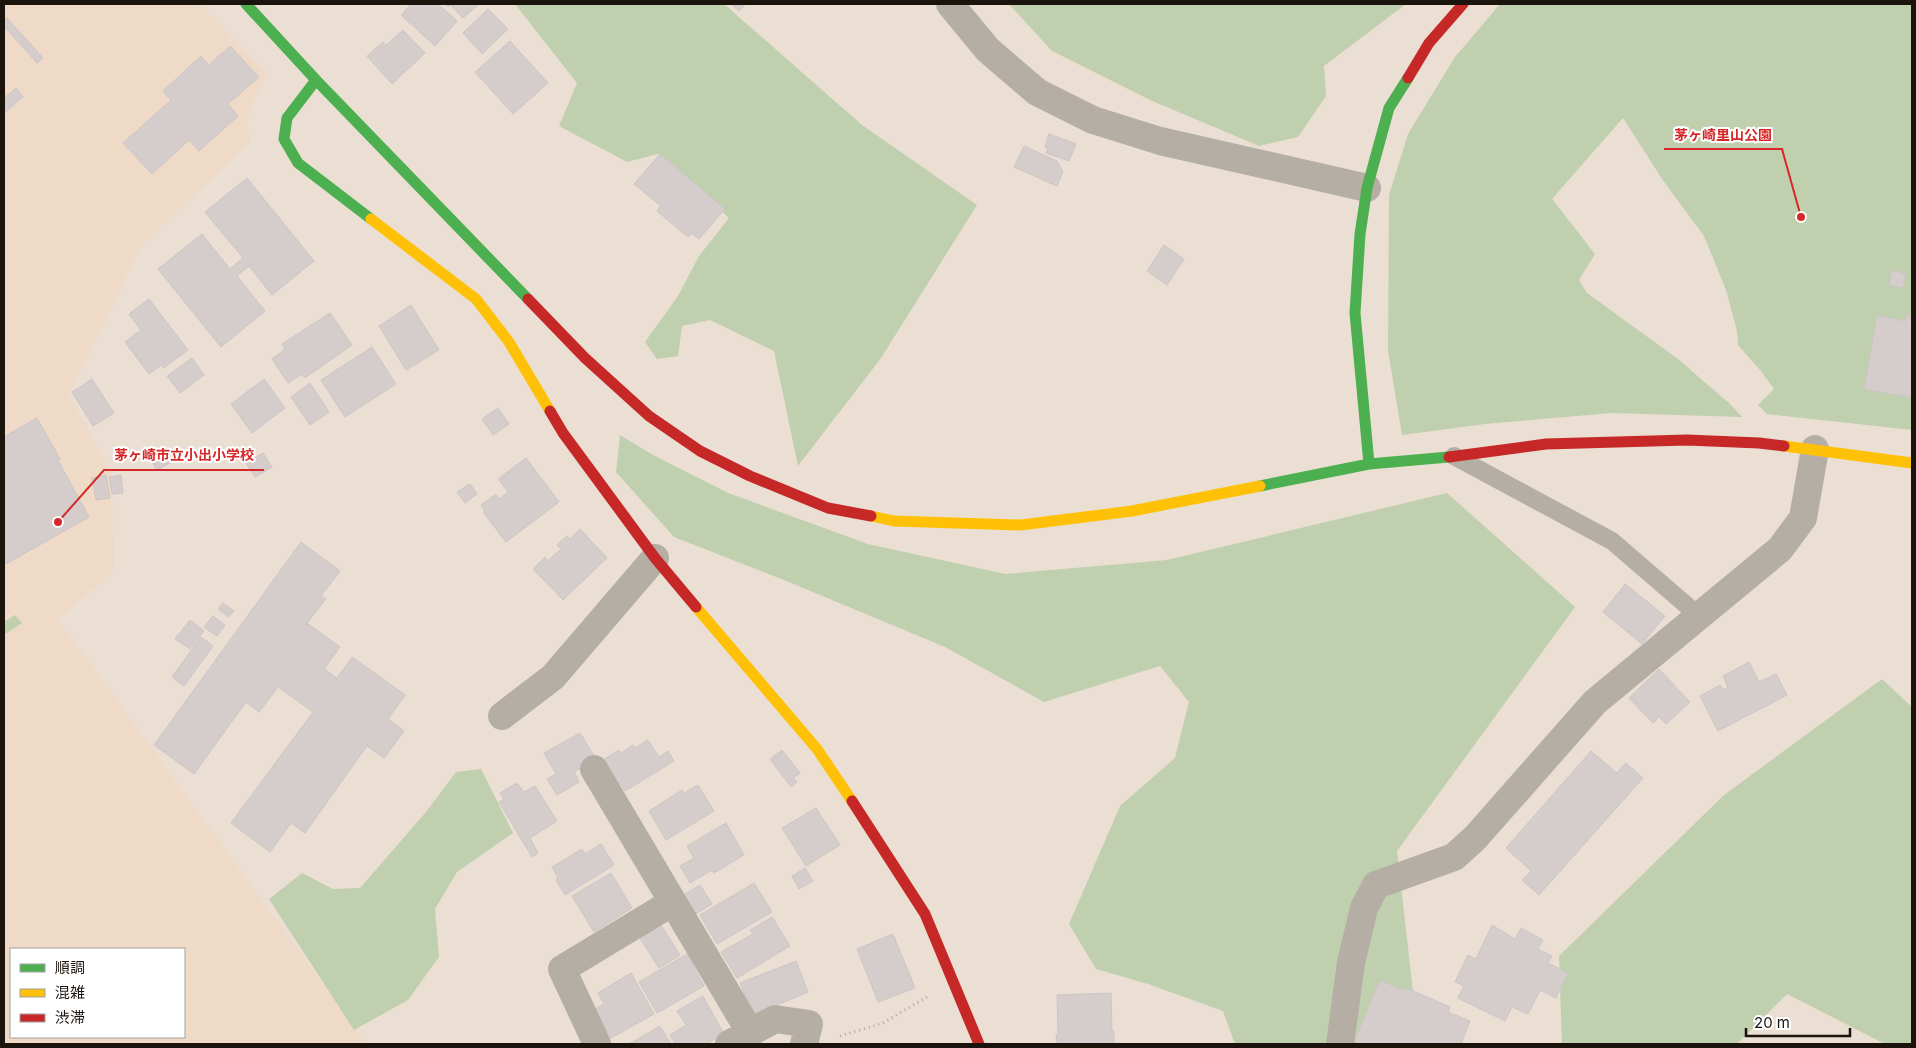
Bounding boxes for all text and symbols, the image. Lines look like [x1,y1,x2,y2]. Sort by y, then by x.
callout: 茅ヶ崎里山公園 [1664,120,1782,149]
text: 茅ヶ崎里山公園 [1674,126,1772,143]
callout: 茅ヶ崎市立小出小学校 [104,441,264,470]
text: 茅ヶ崎市立小出小学校 [114,446,254,463]
legend [10,948,185,1038]
text: 順調 [55,958,85,977]
text: 混雑 [55,983,85,1002]
scale bar [1746,1006,1850,1038]
text: 渋滞 [55,1008,85,1027]
text: 20 m [1754,1013,1790,1032]

